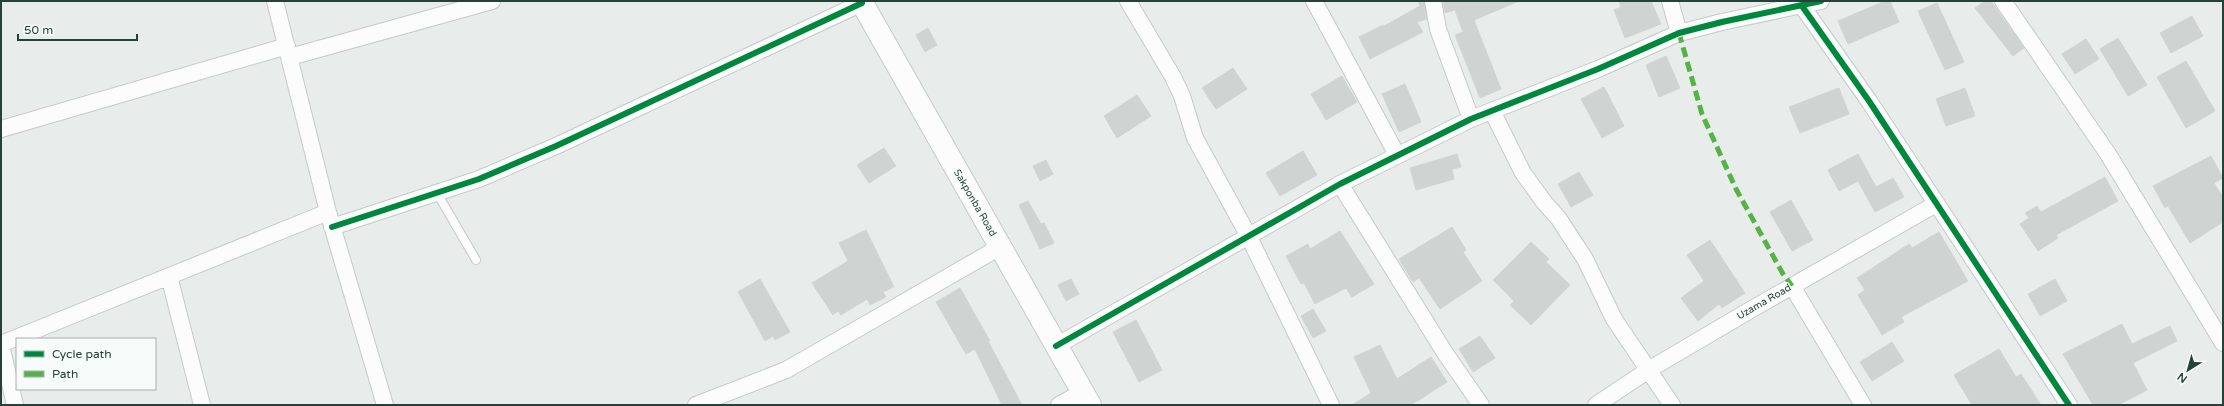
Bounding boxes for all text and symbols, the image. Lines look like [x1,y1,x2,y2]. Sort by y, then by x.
scale bar [18,16,137,42]
text: 50 m [24,23,53,37]
street label: Sakponba Road [951,167,999,239]
street label: Uzama Road [1735,282,1793,322]
legend [16,338,156,390]
text: Cycle path [52,347,111,361]
north arrow [2168,350,2208,390]
text: Path [52,367,78,381]
text: N [2175,370,2190,385]

